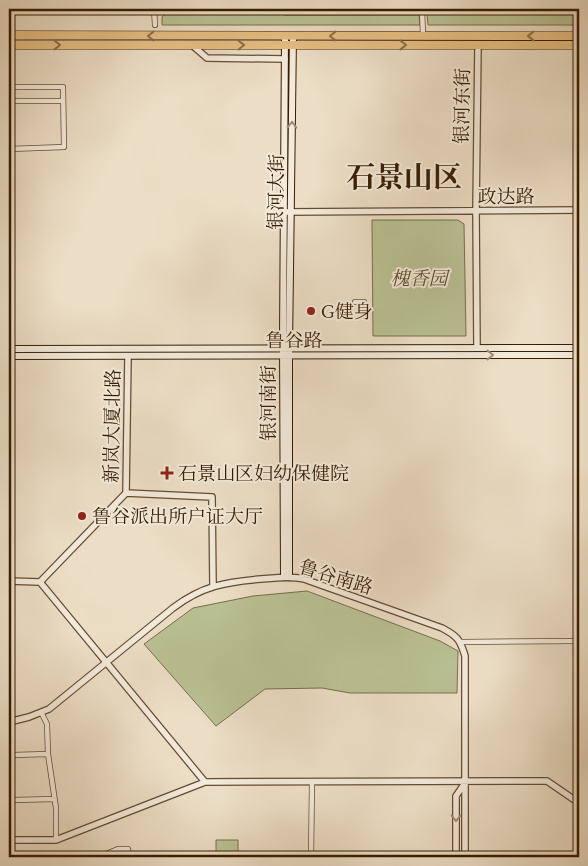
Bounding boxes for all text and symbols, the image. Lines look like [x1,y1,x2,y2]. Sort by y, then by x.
one-way arrow [146,31,154,41]
one-way arrow [329,31,336,41]
one-way arrow [526,31,534,41]
one-way arrow [54,40,62,50]
one-way arrow [238,40,245,50]
one-way arrow [400,40,408,50]
street label: 银河东街 [449,68,475,144]
one-way arrow [287,121,297,128]
street label: 银河大街 [263,154,289,230]
district label: 石景山区 [346,158,462,196]
street label: 政达路 [477,184,535,209]
park label: 槐香园 [390,266,450,291]
place label: G健身 [321,299,373,324]
marker: G健身 [305,305,317,317]
street label: 鲁谷路 [265,328,323,353]
one-way arrow [486,350,494,360]
street label: 银河南街 [256,365,281,441]
street label: 新岚大厦北路 [99,369,125,483]
place label: 石景山区妇幼保健院 [178,461,349,486]
marker: 石景山区妇幼保健院 [160,466,174,480]
place label: 鲁谷派出所户证大厅 [92,504,263,529]
marker: 鲁谷派出所户证大厅 [76,510,88,522]
street label: 鲁谷南路 [296,554,376,600]
one-way arrow [451,814,461,822]

